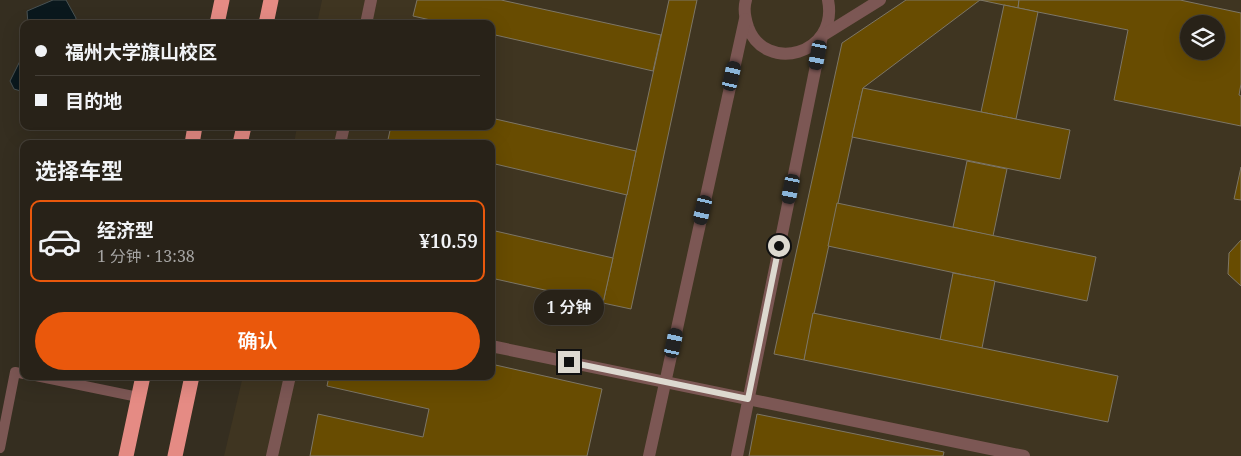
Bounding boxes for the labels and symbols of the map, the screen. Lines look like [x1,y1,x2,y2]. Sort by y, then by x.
car [807,39,828,71]
car [721,60,742,92]
car [780,173,801,205]
car [692,194,713,226]
route start [768,235,790,257]
callout: 1 分钟 [534,290,604,324]
car [663,327,684,359]
route end [558,351,580,373]

